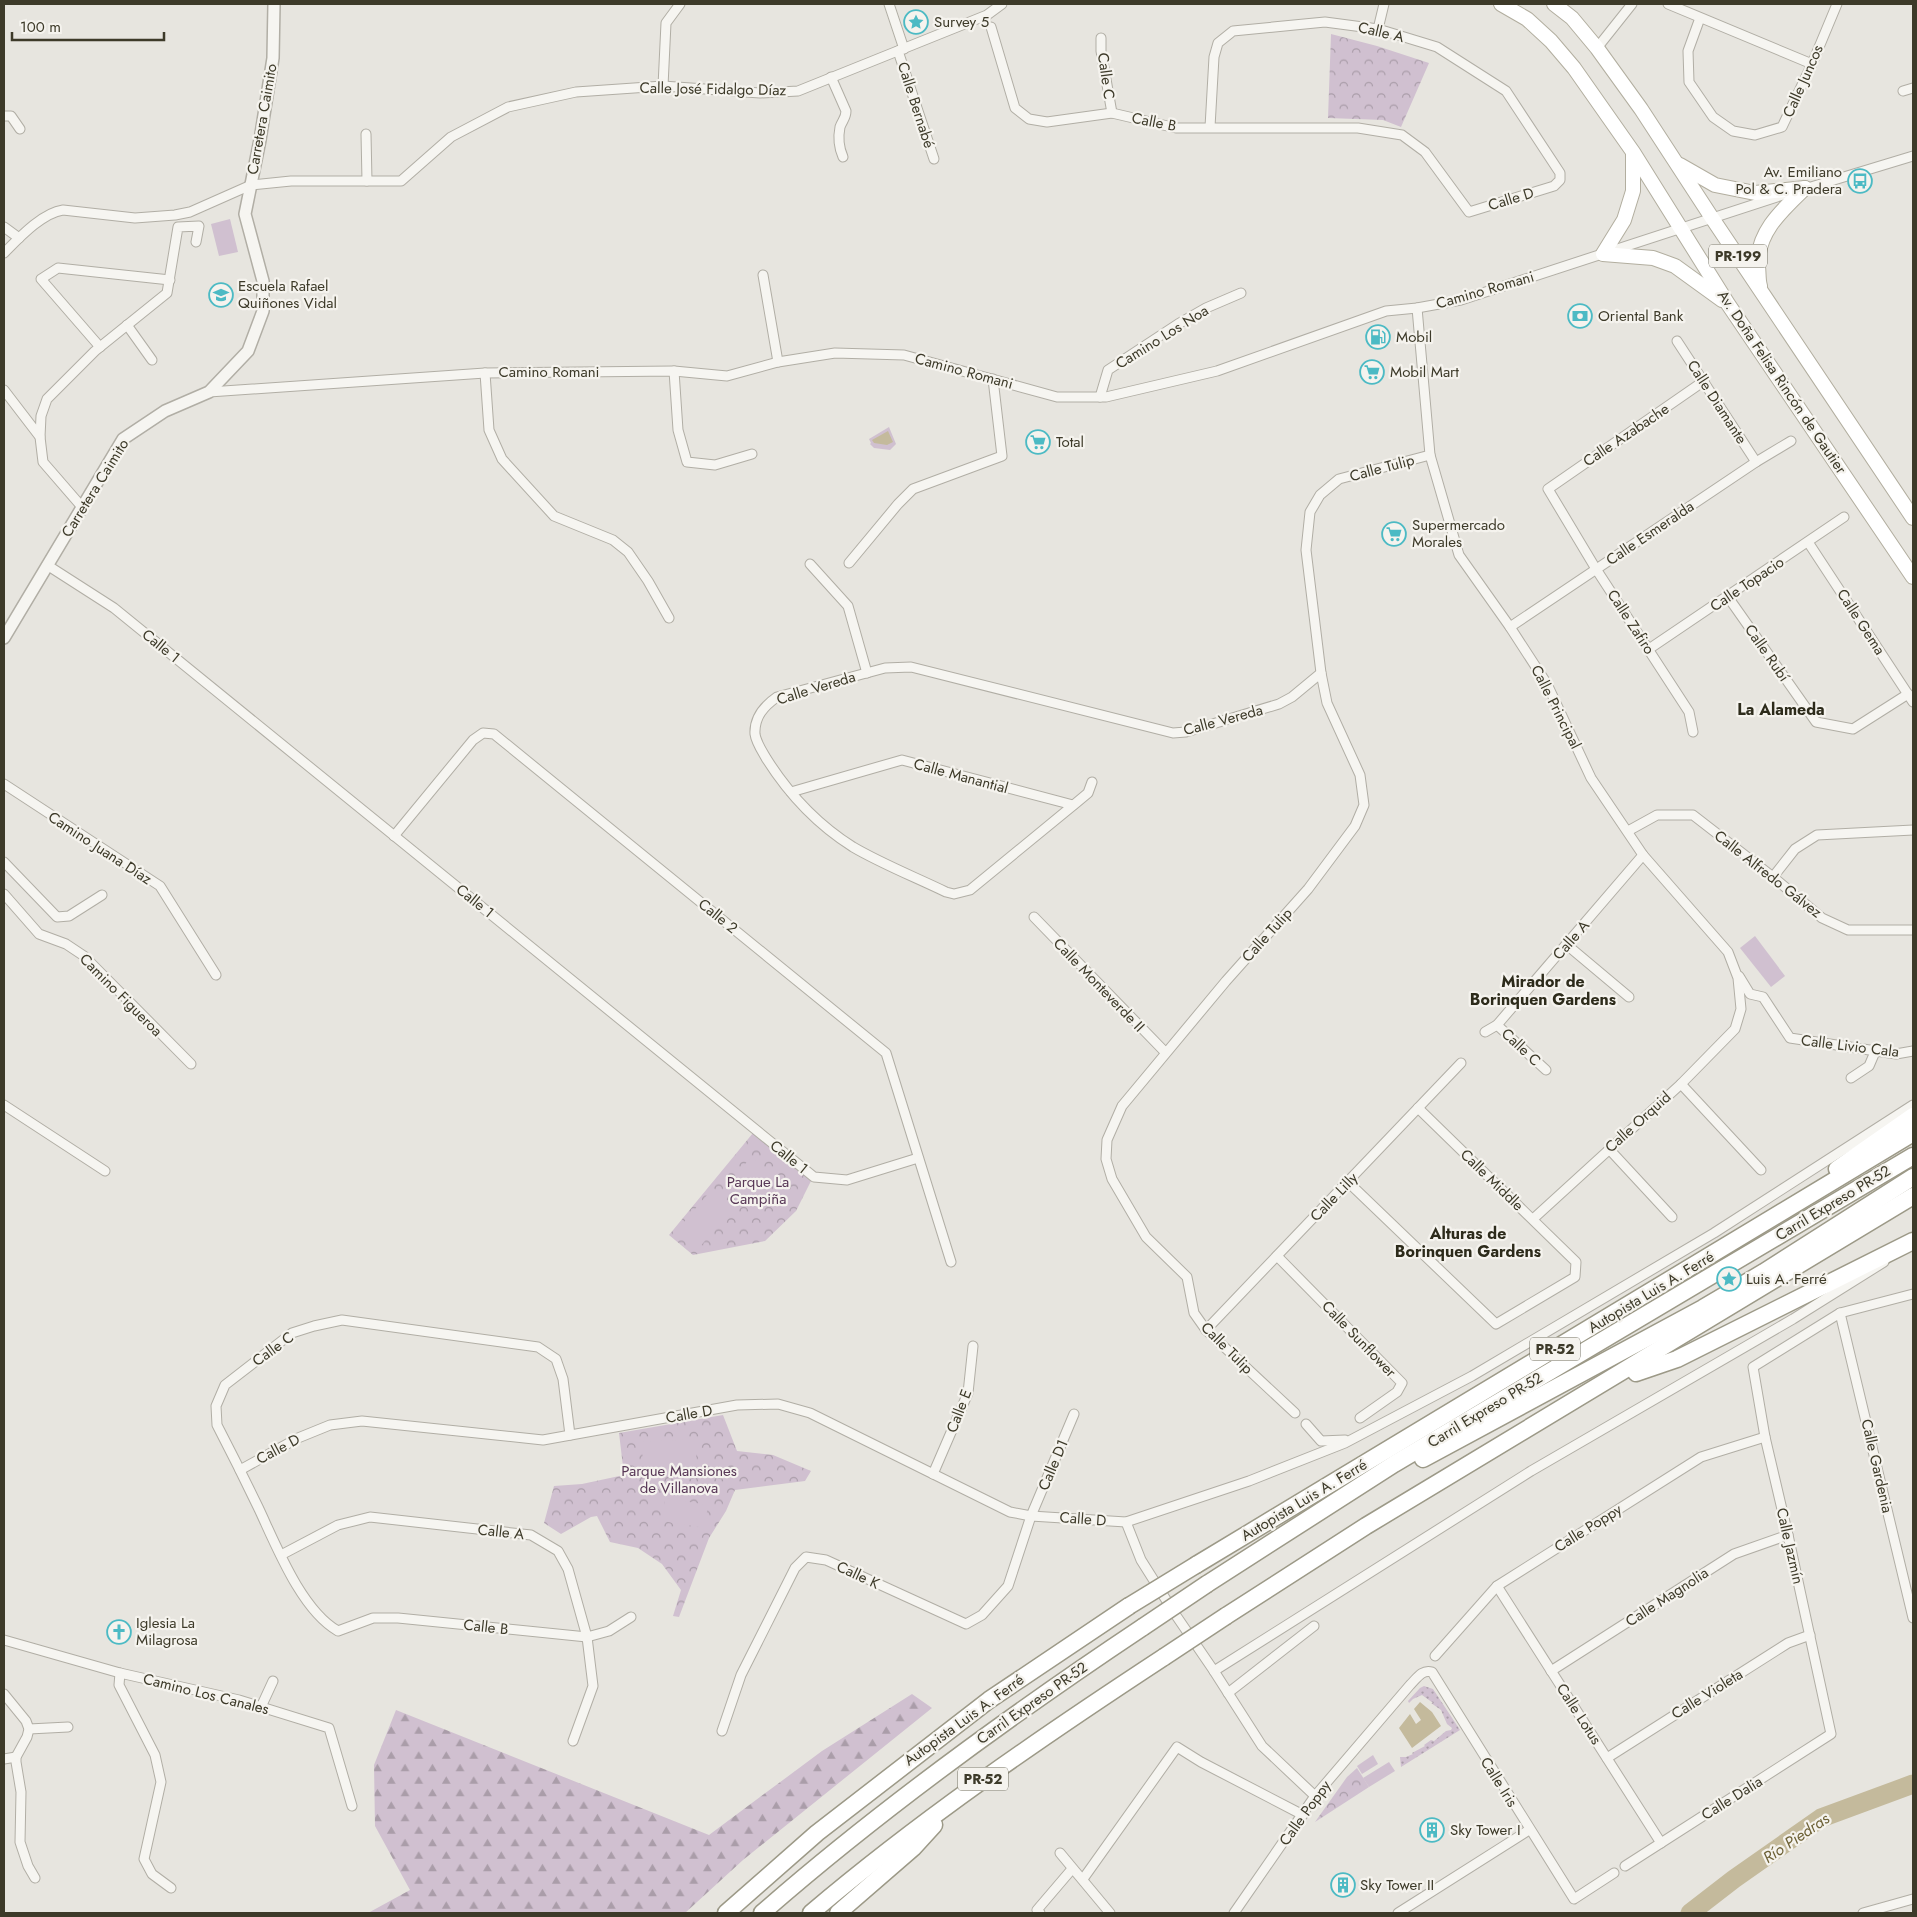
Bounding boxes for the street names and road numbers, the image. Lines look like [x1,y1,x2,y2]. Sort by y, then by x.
street label: Calle A [1356,16,1406,48]
street label: Calle Juncos [1777,41,1829,121]
street label: Calle C [1092,51,1120,101]
street label: Calle Bernabé [892,59,940,151]
street label: Carretera Caimito [241,62,283,176]
street label: Calle José Fidalgo Díaz [639,77,787,101]
street label: Calle B [1130,107,1178,137]
street label: Calle D [1485,182,1537,216]
road number: PR-199 [1709,245,1767,268]
street label: Camino Romani [1433,266,1537,314]
street label: Av. Doña Felisa Rincón de Gautier [1712,286,1852,479]
street label: Camino Los Noa [1111,300,1213,374]
street label: Camino Romani [912,347,1016,395]
street label: Calle Diamante [1682,356,1753,448]
street label: Camino Romani [499,361,599,383]
street label: Calle Azabache [1578,398,1674,472]
street label: Carretera Caimito [56,435,134,541]
street label: Calle Tulip [1347,449,1417,487]
street label: Calle Esmeralda [1602,495,1698,571]
street label: Calle Topacio [1705,551,1789,617]
street label: Calle Zafiro [1602,585,1660,659]
street label: Calle Gema [1831,585,1891,659]
street label: Calle Rubí [1739,620,1795,687]
street label: Calle 1 [137,624,185,668]
street label: Calle Principal [1525,661,1587,753]
street label: Calle Vereda [774,666,858,710]
street label: Calle Vereda [1181,699,1265,741]
street label: Calle Manantial [911,753,1011,799]
street label: Camino Juana Díaz [44,806,156,890]
street label: Calle Alfredo Gálvez [1710,825,1827,923]
street label: Calle 1 [451,879,499,923]
street label: Calle 2 [694,893,742,939]
street label: Calle Tulip [1237,903,1298,967]
street label: Calle A [1547,915,1595,965]
street label: Calle Monteverde II [1048,933,1150,1037]
street label: Camino Figueroa [74,948,168,1042]
street label: Calle C [1496,1023,1546,1071]
street label: Calle Livio Cala [1800,1029,1900,1063]
street label: Calle Orquid [1600,1086,1676,1158]
street label: Calle 1 [765,1135,813,1179]
street label: Calle Middle [1455,1144,1529,1216]
street label: Carril Expreso PR-52 [1771,1160,1895,1246]
street label: Calle Lilly [1305,1167,1363,1226]
street label: Autopista Luis A. Ferré [1584,1245,1719,1338]
street label: Calle Sunflower [1317,1296,1402,1383]
street label: Calle Tulip [1196,1317,1258,1379]
street label: Calle C [248,1326,298,1372]
road number: PR-52 [1530,1338,1580,1360]
street label: Carril Expreso PR-52 [1423,1367,1547,1453]
street label: Calle E [941,1386,977,1436]
street label: Calle D [664,1399,714,1429]
street label: Calle Gardenia [1855,1417,1899,1515]
street label: Calle D [252,1428,304,1470]
street label: Calle D1 [1032,1436,1074,1494]
street label: Autopista Luis A. Ferré [1237,1453,1372,1546]
street label: Calle Poppy [1550,1498,1626,1557]
street label: Calle D [1059,1506,1107,1532]
street label: Calle Jazmín [1771,1506,1809,1586]
street label: Calle A [477,1519,525,1545]
street label: Calle K [833,1556,884,1595]
street label: Calle Magnolia [1621,1562,1713,1632]
street label: Calle B [462,1614,510,1640]
street label: Carril Expreso PR-52 [972,1656,1092,1750]
street label: Calle Violeta [1667,1663,1747,1725]
street label: Camino Los Canales [141,1668,271,1720]
street label: Autopista Luis A. Ferré [899,1669,1029,1771]
street label: Calle Lotus [1551,1679,1607,1749]
street label: Calle Iris [1475,1753,1523,1811]
road number: PR-52 [958,1768,1008,1790]
street label: Calle Dalia [1697,1770,1767,1826]
street label: Calle Poppy [1274,1775,1336,1850]

